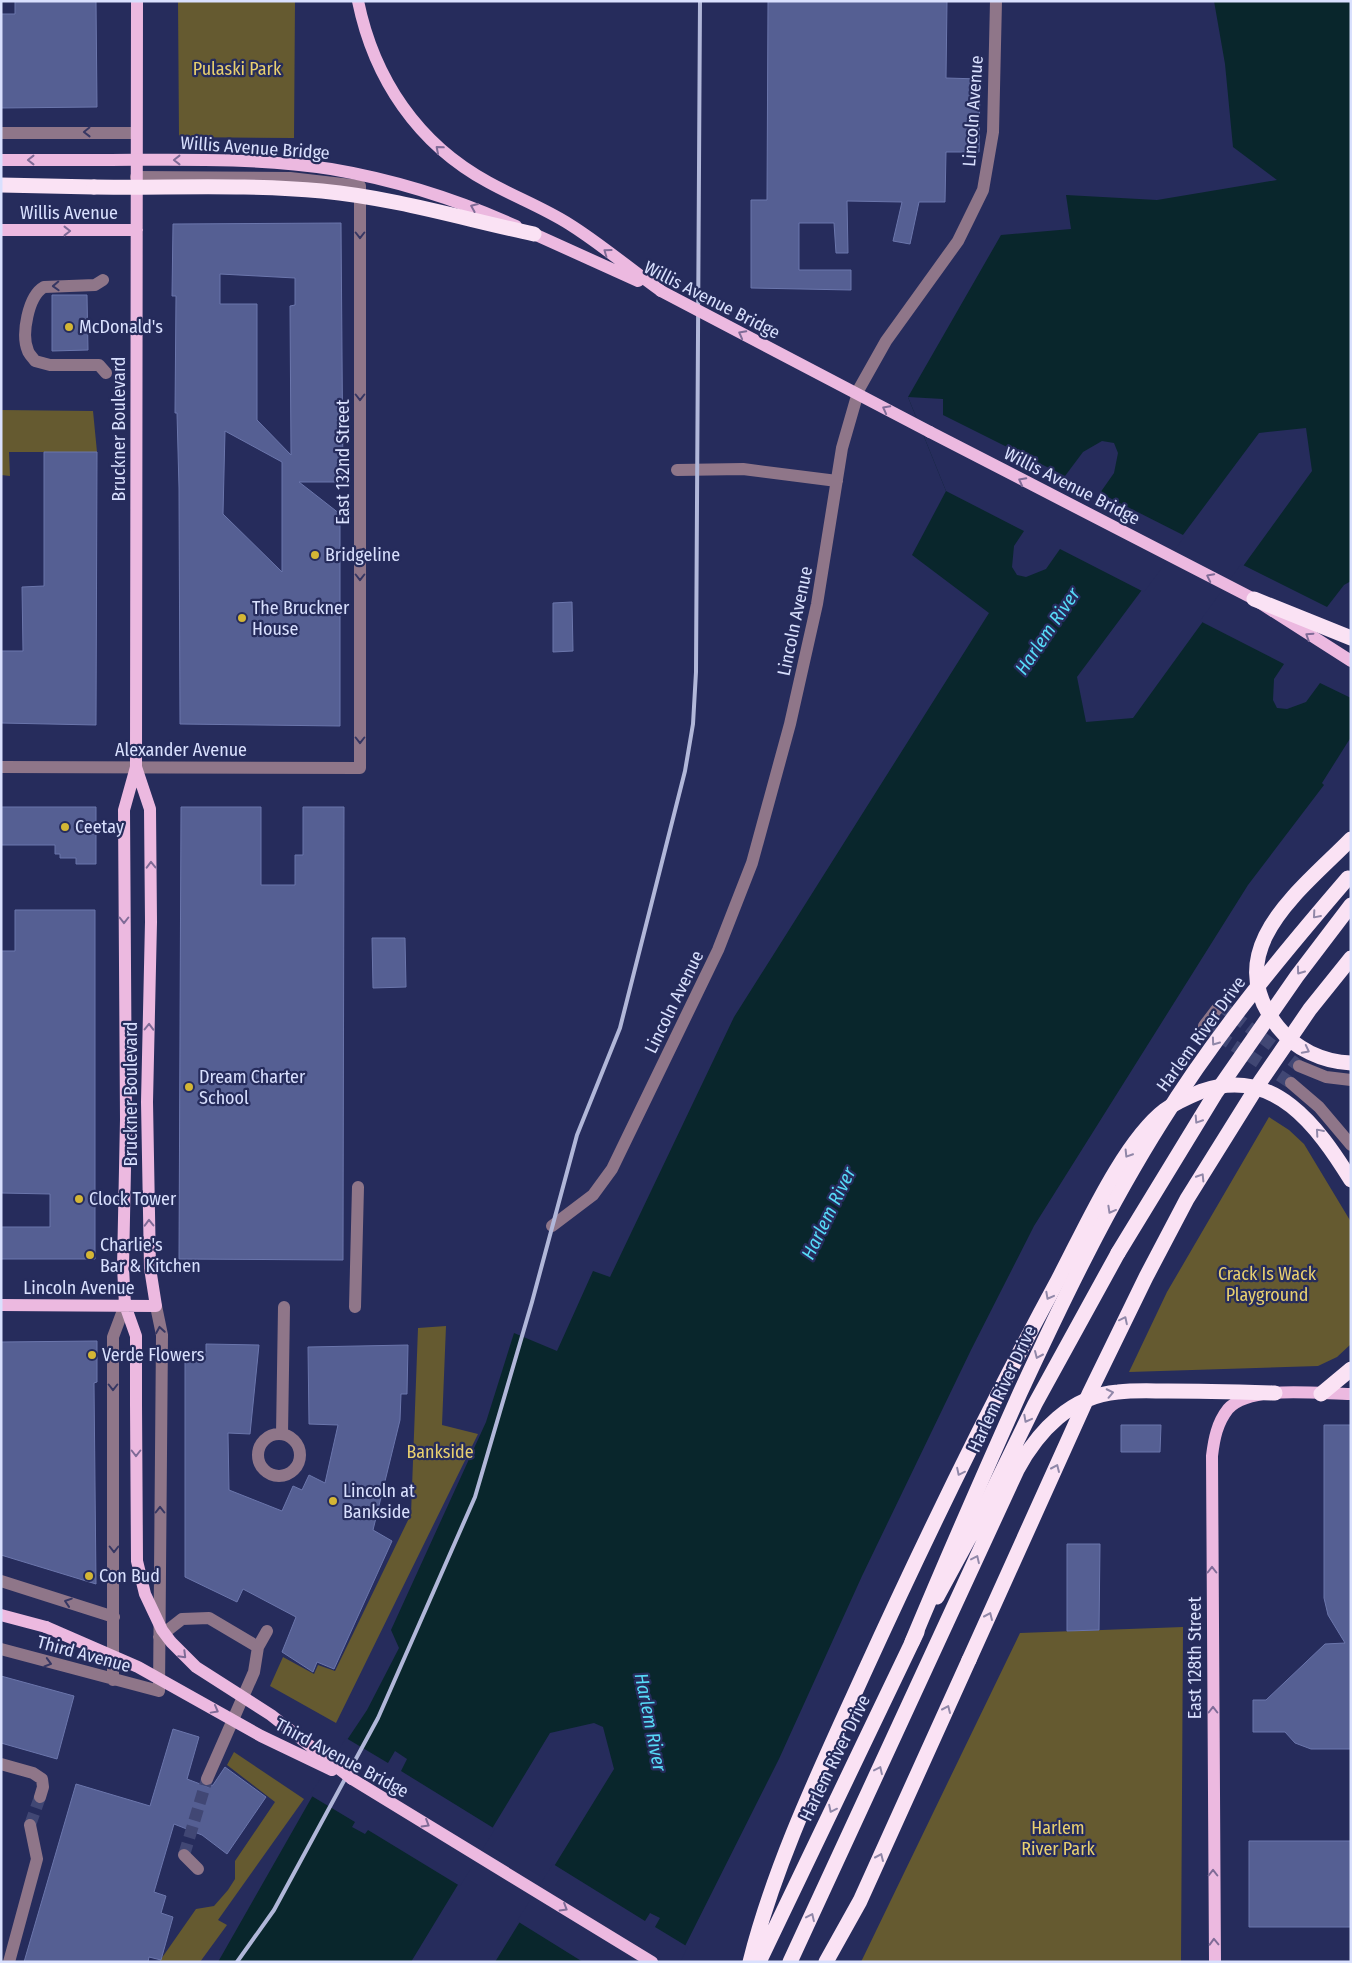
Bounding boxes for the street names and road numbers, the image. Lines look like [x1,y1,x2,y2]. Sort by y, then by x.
street label: Lincoln Avenue [958,55,988,167]
street label: Willis Avenue Bridge [180,132,331,164]
street label: Willis Avenue [20,202,118,224]
street label: Willis Avenue Bridge [640,256,784,344]
street label: Bruckner Boulevard [108,357,130,501]
street label: East 132nd Street [332,399,354,525]
street label: Willis Avenue Bridge [1000,442,1144,530]
street label: Lincoln Avenue [773,564,817,678]
street label: Alexander Avenue [115,739,247,761]
street label: Lincoln Avenue [640,947,708,1057]
street label: Harlem River Drive [1152,972,1250,1096]
street label: Bruckner Boulevard [120,1022,142,1166]
street label: Lincoln Avenue [23,1277,135,1299]
street label: Harlem River Drive [963,1322,1041,1456]
street label: East 128th Street [1184,1597,1206,1719]
street label: Third Avenue [35,1631,133,1677]
street label: Harlem River Drive [795,1691,875,1825]
street label: Third Avenue Bridge [272,1714,412,1802]

